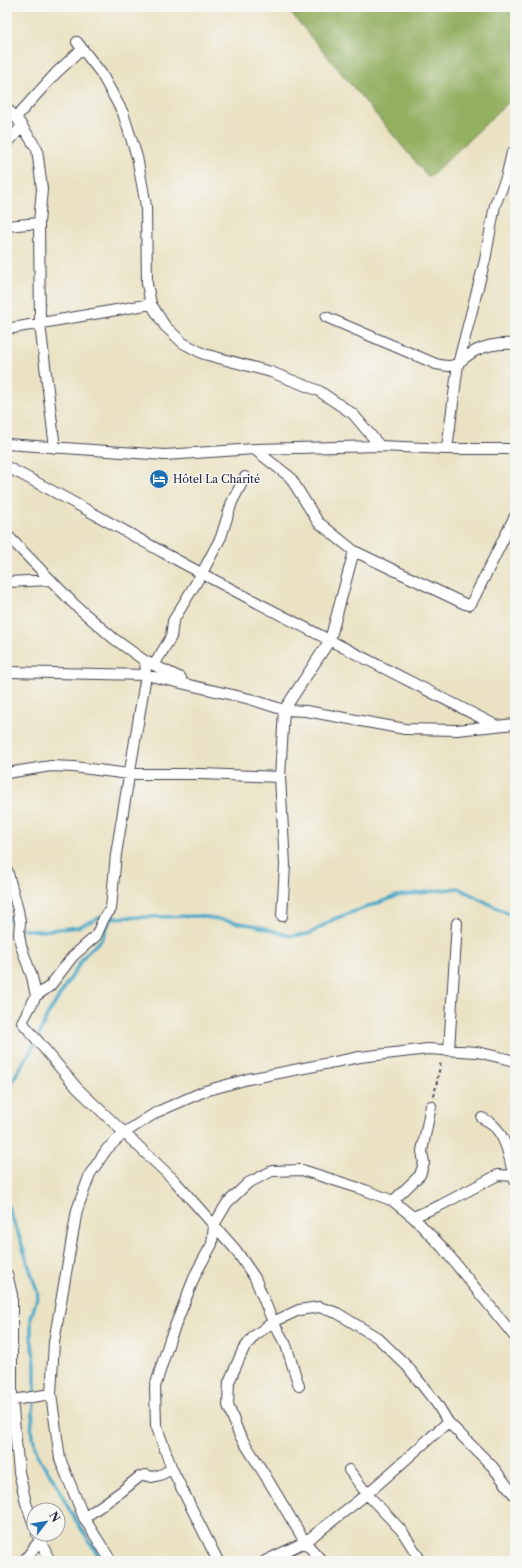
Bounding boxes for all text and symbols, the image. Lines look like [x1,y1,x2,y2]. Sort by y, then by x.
hotel icon: Hôtel La Charité [148,468,170,490]
place label: Hôtel La Charité [173,472,260,486]
north arrow [26,1502,66,1542]
text: N [46,1509,63,1525]

